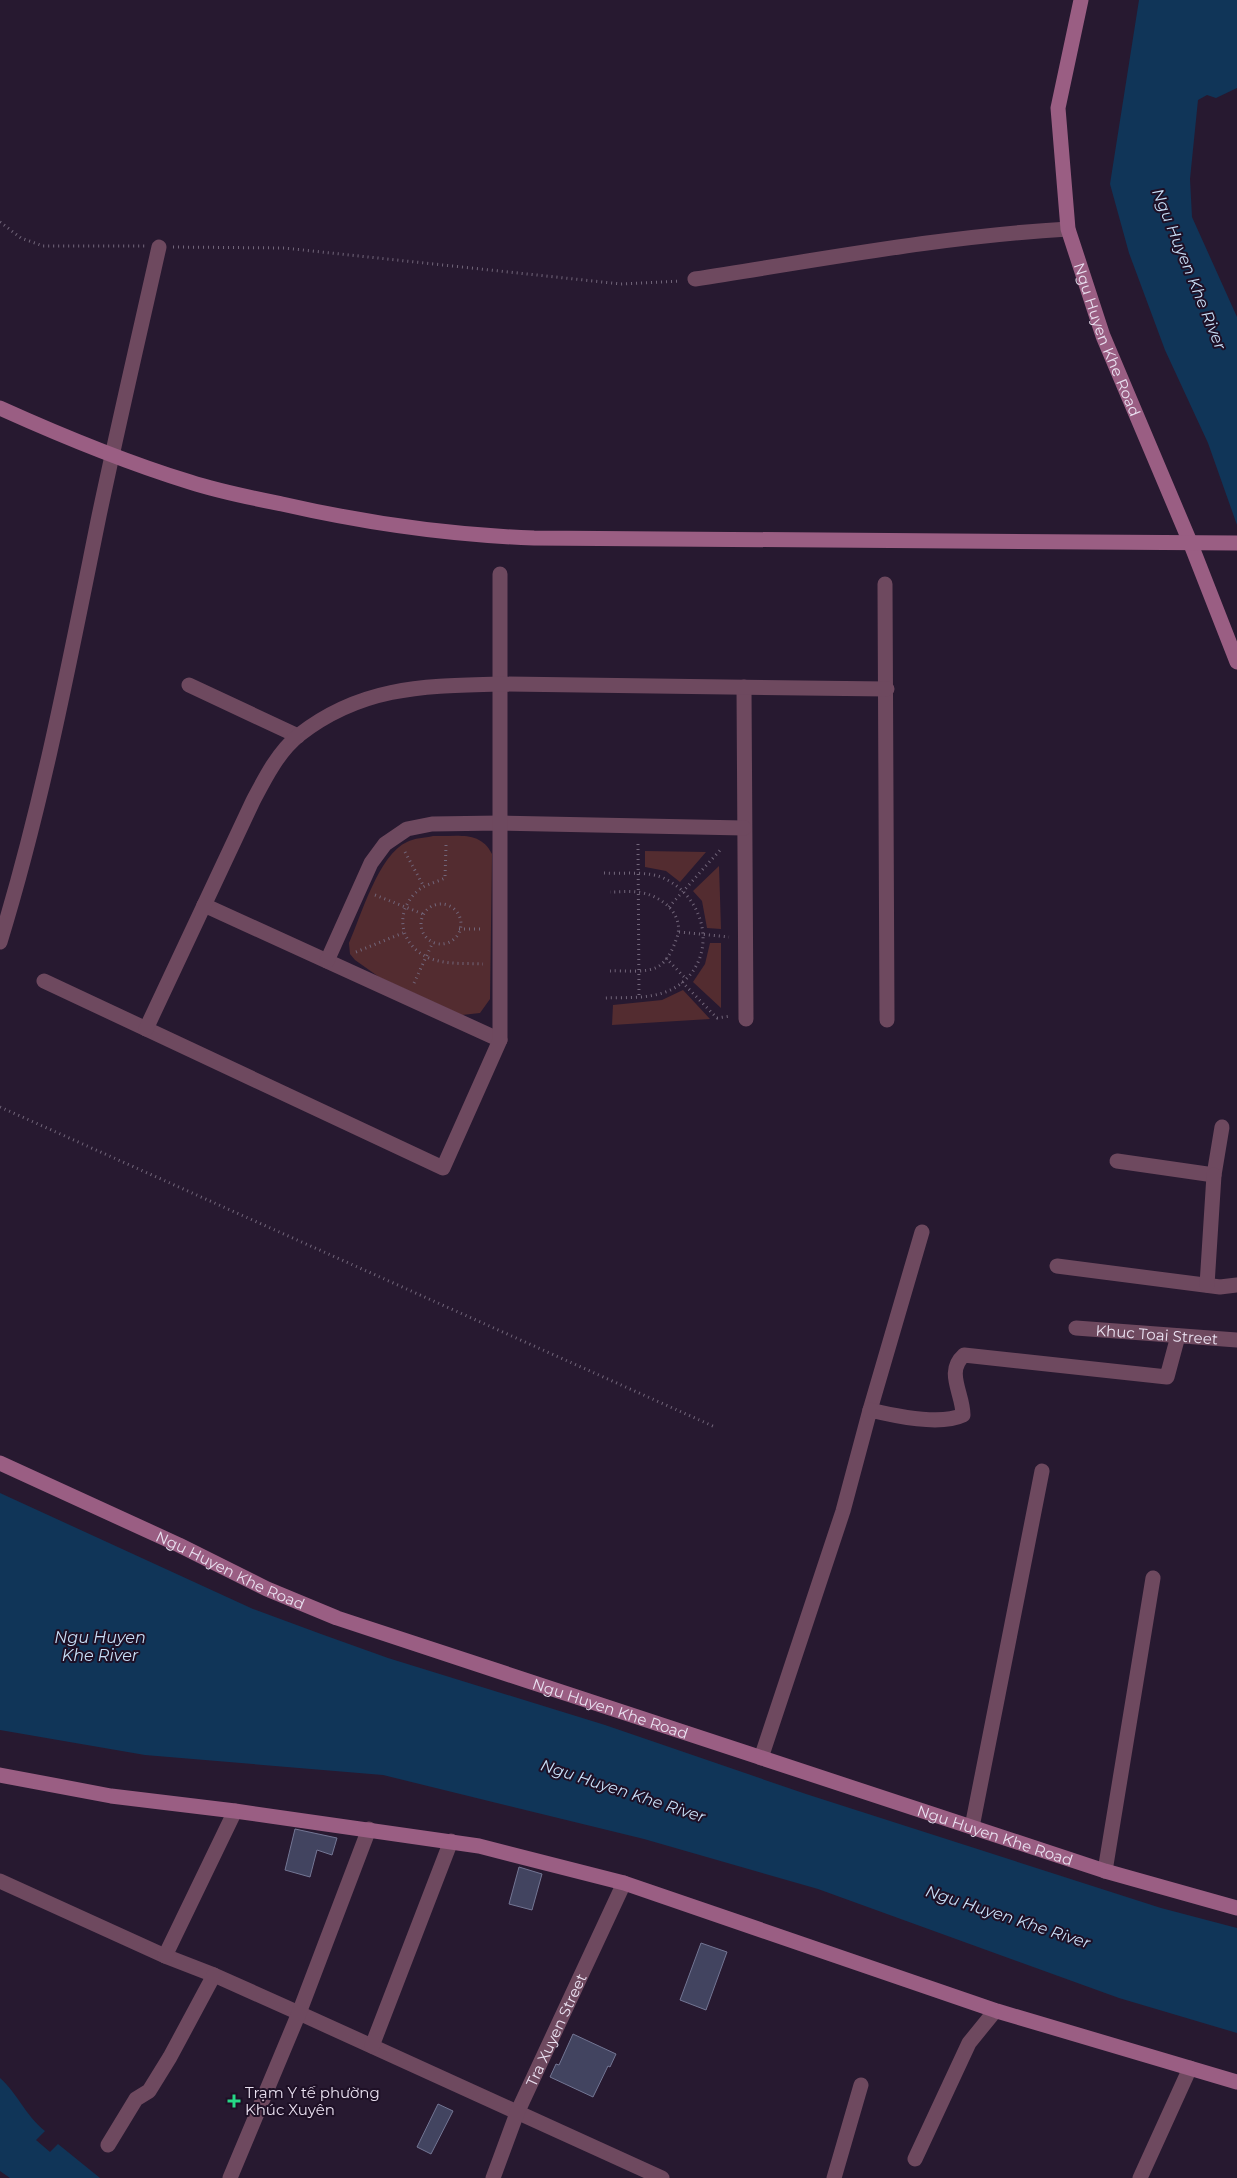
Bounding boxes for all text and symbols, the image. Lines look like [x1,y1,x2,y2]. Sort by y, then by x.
water label: Ngu Huyen Khe River [1148,186,1230,353]
street label: Ngu Huyen Khe Road [1070,260,1145,419]
street label: Khuc Toai Street [1095,1320,1219,1348]
street label: Ngu Huyen Khe Road [153,1526,308,1613]
water label: Ngu Huyen Khe River [54,1628,146,1665]
street label: Ngu Huyen Khe Road [530,1674,691,1743]
water label: Ngu Huyen Khe River [538,1755,708,1827]
street label: Ngu Huyen Khe Road [915,1800,1075,1869]
water label: Ngu Huyen Khe River [923,1881,1093,1953]
street label: Tra Xuyen Street [521,1970,590,2089]
place label: Trạm Y tế phường Khúc Xuyên [245,2083,380,2119]
marker: Trạm Y tế phường Khúc Xuyên [227,2094,241,2108]

